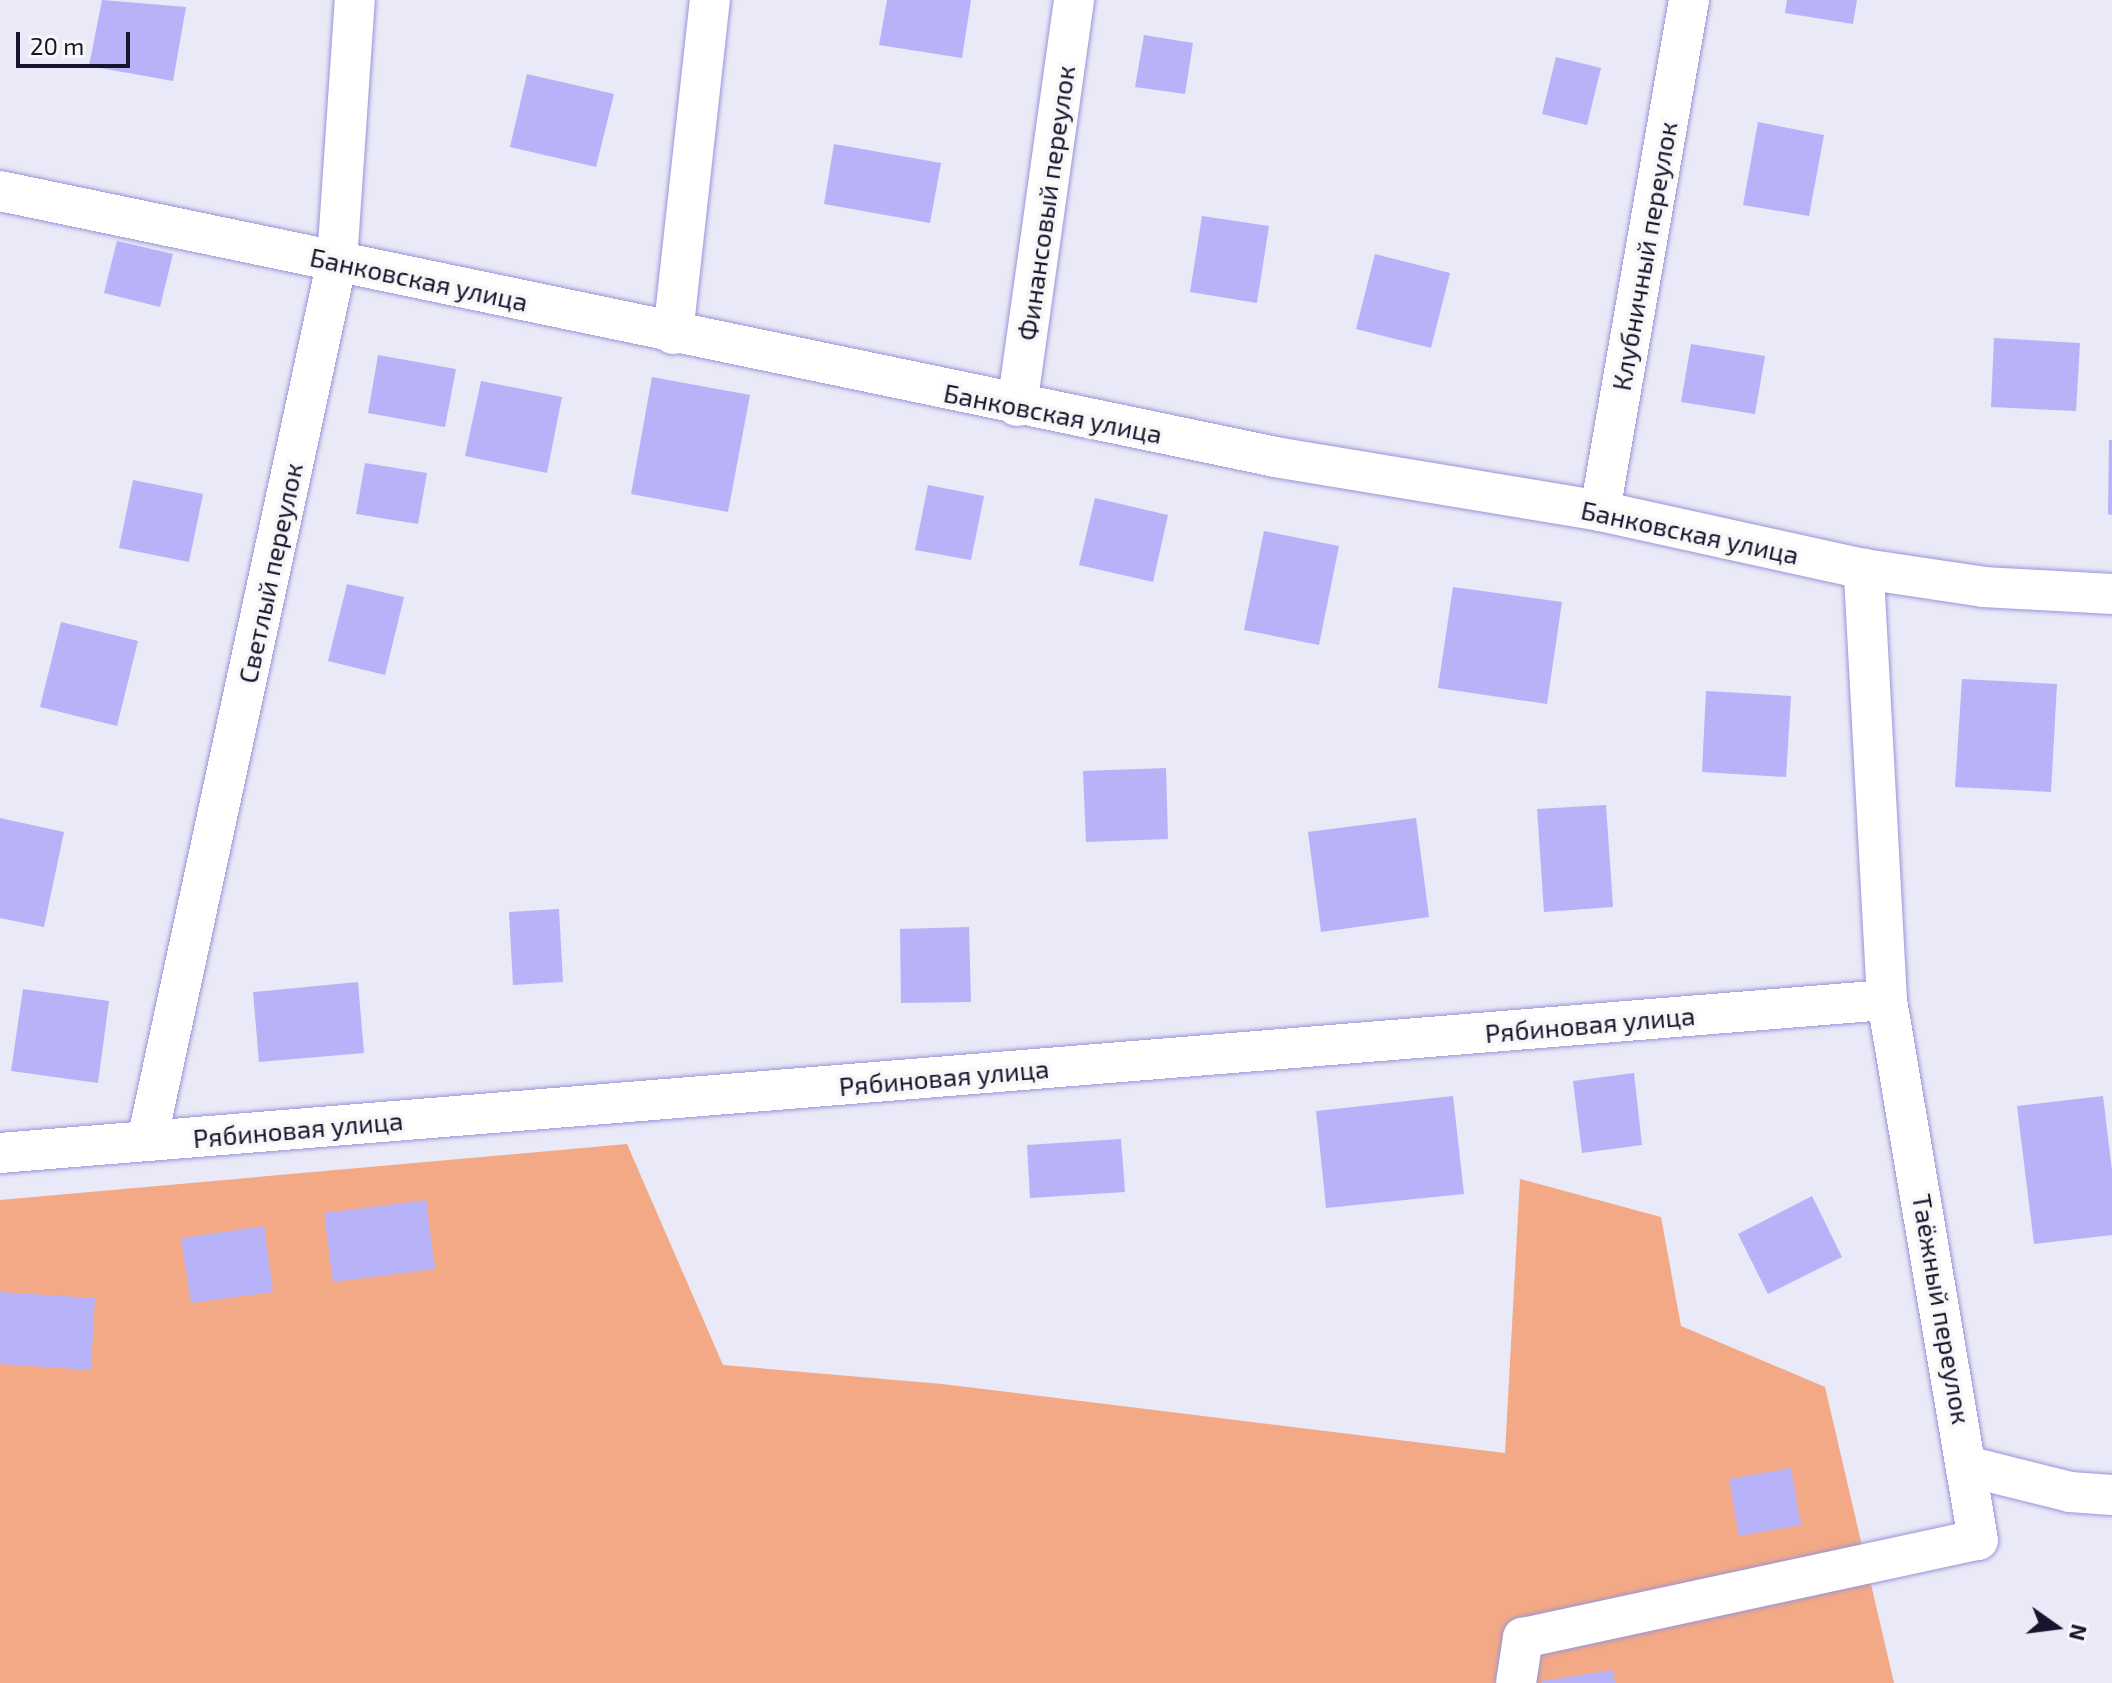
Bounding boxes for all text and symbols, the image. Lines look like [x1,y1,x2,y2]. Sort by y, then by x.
scale bar [20,16,134,66]
text: 20 m [30,31,84,60]
street label: Финансовый переулок [1011,64,1081,342]
street label: Клубничный переулок [1605,119,1683,393]
street label: Банковская улица [307,241,531,317]
street label: Банковская улица [941,377,1165,449]
street label: Светлый переулок [231,460,309,686]
street label: Банковская улица [1578,494,1802,570]
street label: Рябиновая улица [1484,999,1696,1049]
street label: Рябиновая улица [838,1052,1050,1102]
street label: Рябиновая улица [192,1104,404,1154]
street label: Таёжный переулок [1906,1191,1978,1427]
north arrow [2016,1587,2096,1667]
text: N [2065,1622,2094,1644]

